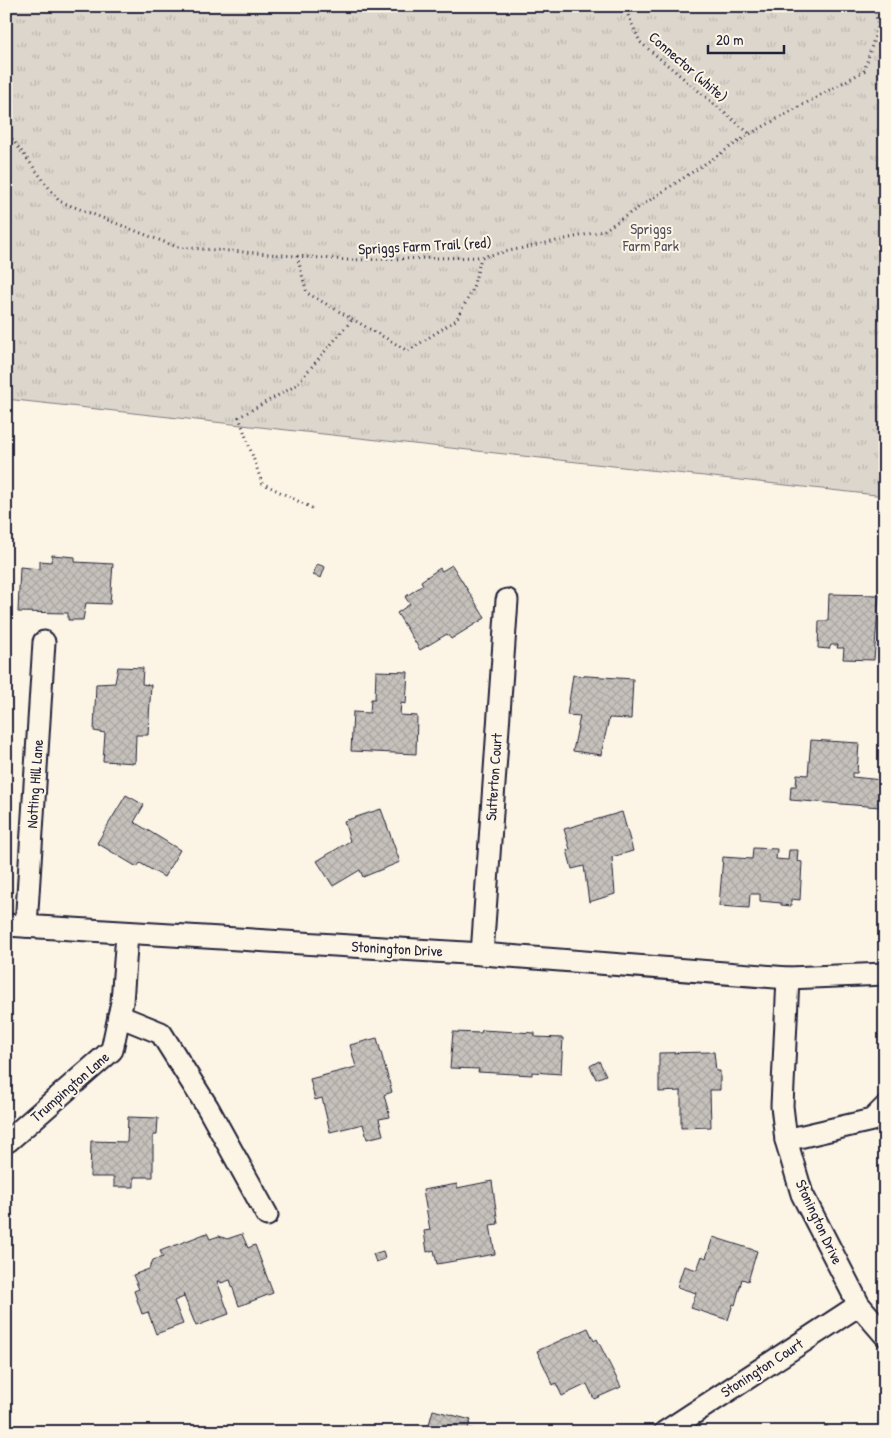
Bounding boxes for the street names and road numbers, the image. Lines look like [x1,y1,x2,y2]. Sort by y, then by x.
street label: Connector (white) [644,26,732,107]
street label: Spriggs Farm Trail (red) [358,232,492,259]
street label: Sutterton Court [480,732,507,821]
street label: Notting Hill Lane [21,739,48,829]
street label: Stonington Drive [351,936,443,961]
street label: Trumpington Lane [26,1047,114,1127]
street label: Stonington Drive [791,1176,848,1268]
street label: Stonington Court [716,1333,808,1402]

